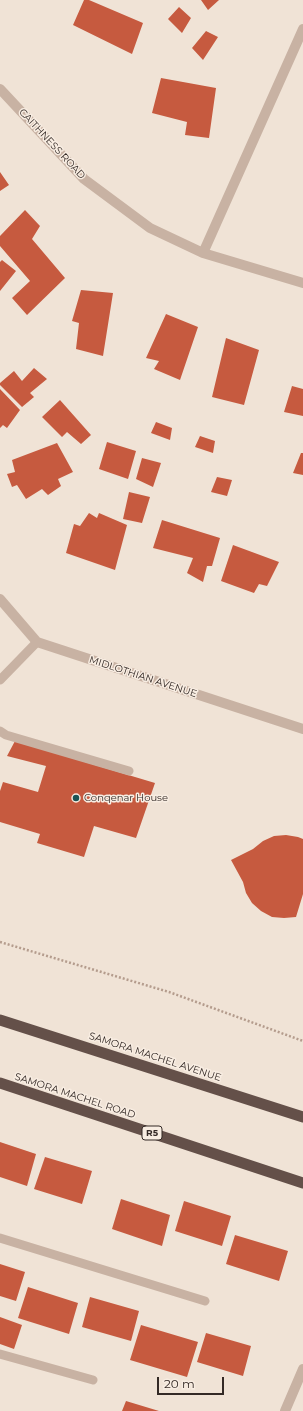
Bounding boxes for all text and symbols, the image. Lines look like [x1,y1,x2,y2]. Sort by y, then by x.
street label: CAITHNESS ROAD [16,106,88,182]
street label: MIDLOTHIAN AVENUE [88,654,198,700]
place label: Conqenar House [84,792,168,804]
marker: Conqenar House [71,793,81,803]
street label: SAMORA MACHEL AVENUE [87,1030,223,1084]
street label: SAMORA MACHEL ROAD [13,1071,137,1121]
road number: R5 [142,1126,162,1140]
scale bar [159,1369,226,1395]
text: 20 m [164,1376,195,1391]

